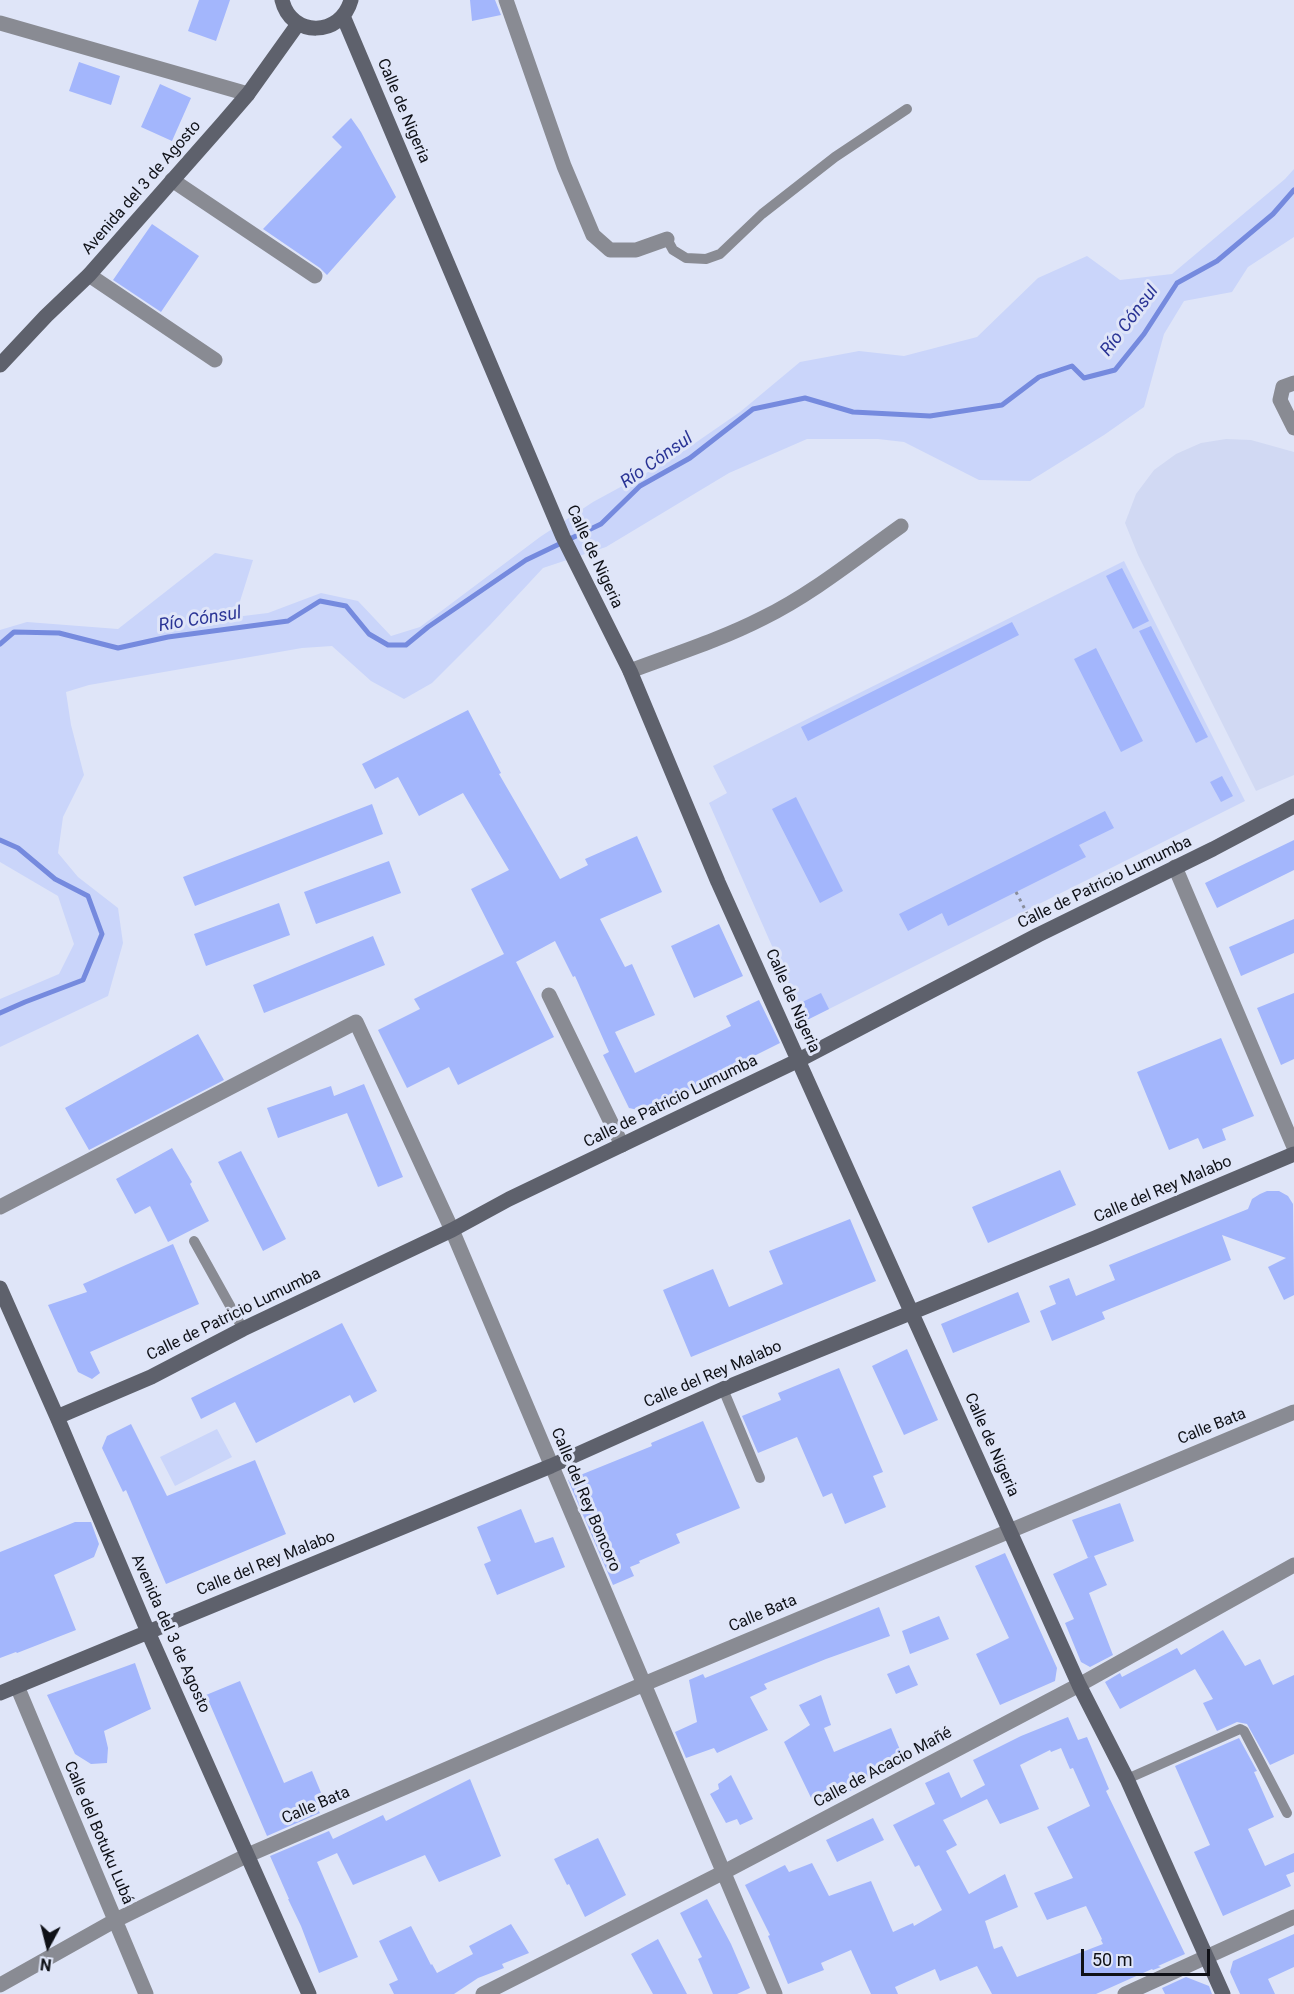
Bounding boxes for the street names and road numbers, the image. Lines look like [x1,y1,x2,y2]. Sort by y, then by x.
street label: Calle de Nigeria [372,56,434,166]
street label: Avenida del 3 de Agosto [79,117,205,259]
street label: Calle de Nigeria [562,502,626,612]
street label: Calle de Patricio Lumumba [1015,832,1195,934]
street label: Calle de Nigeria [761,946,823,1056]
street label: Calle de Patricio Lumumba [581,1051,761,1153]
street label: Calle del Rey Malabo [1091,1152,1235,1228]
street label: Calle de Patricio Lumumba [144,1264,324,1366]
street label: Calle del Rey Malabo [641,1337,785,1413]
street label: Calle de Nigeria [960,1390,1022,1500]
street label: Calle Bata [1175,1405,1249,1449]
street label: Calle del Rey Boncoro [546,1425,624,1575]
street label: Calle del Rey Malabo [194,1527,338,1601]
street label: Avenida del 3 de Agosto [126,1552,214,1716]
street label: Calle Bata [726,1591,800,1637]
street label: Calle de Acacio Mañé [811,1723,955,1813]
street label: Calle del Botuku Lubá [59,1759,137,1907]
street label: Calle Bata [279,1783,353,1829]

